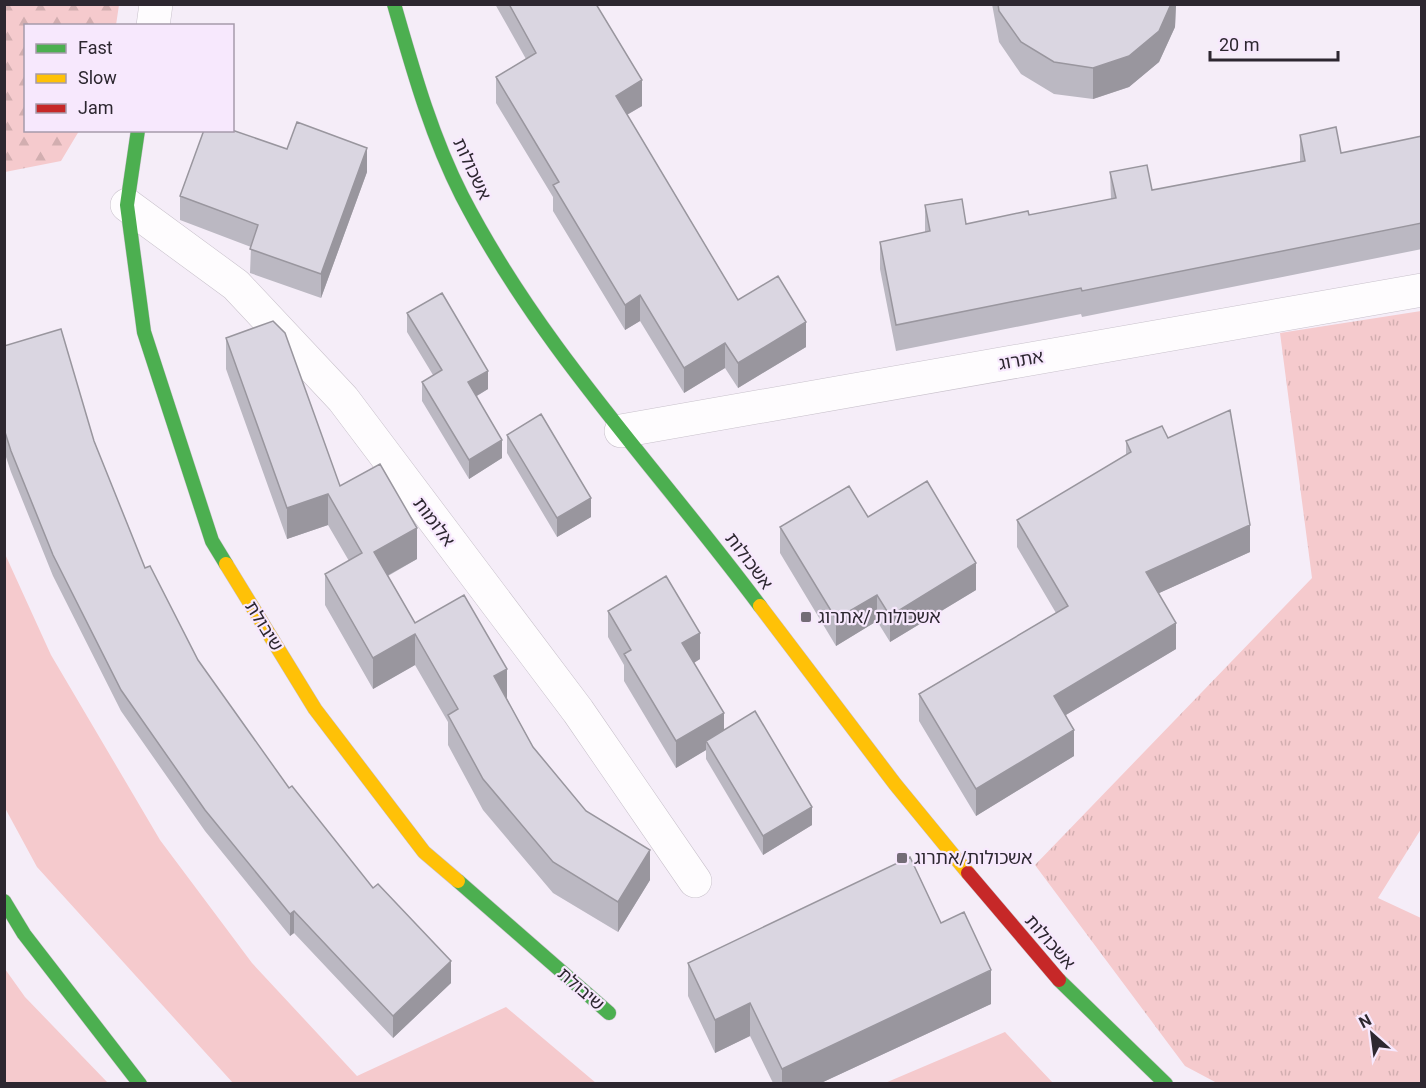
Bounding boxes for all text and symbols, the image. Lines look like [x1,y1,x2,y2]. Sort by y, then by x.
legend [24,24,234,132]
scale bar [1210,24,1338,62]
text: 20 m [1219,34,1259,55]
text: Fast [78,37,113,58]
text: Slow [78,67,117,88]
text: Jam [78,97,114,118]
street label: אשכולות [449,135,496,203]
street label: אתרוג [997,345,1045,374]
street label: אלומות [409,493,460,550]
street label: אשכולות [721,528,778,593]
street label: שיבולת [241,597,288,654]
place label: אשכולות /אתרוג [818,606,941,627]
marker: אשכולות /אתרוג [799,610,813,624]
place label: אשכולות/אתרוג [914,847,1032,868]
marker: אשכולות/אתרוג [895,851,909,865]
street label: אשכולות [1021,910,1080,973]
street label: שיבולת [554,963,609,1014]
north arrow [1342,1004,1402,1064]
text: N [1356,1010,1375,1032]

